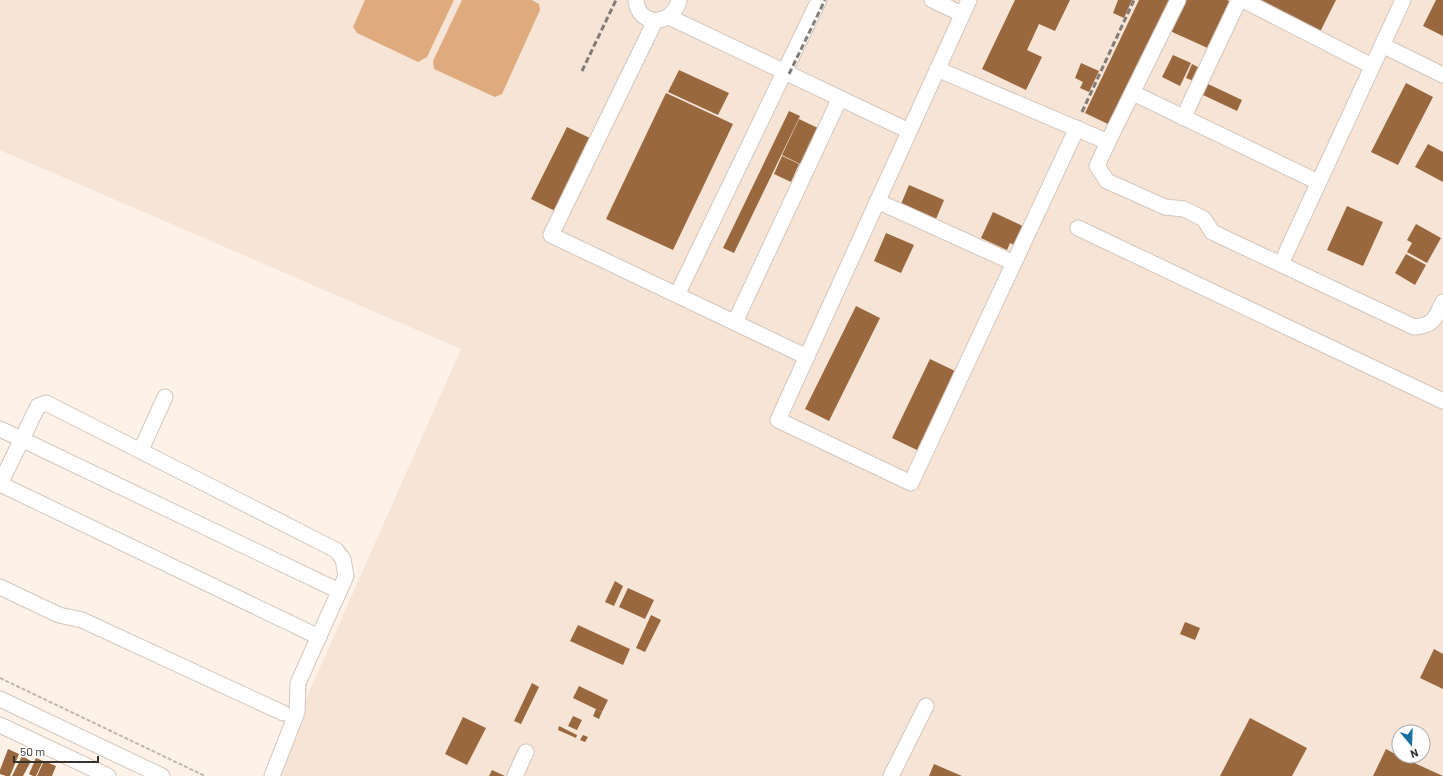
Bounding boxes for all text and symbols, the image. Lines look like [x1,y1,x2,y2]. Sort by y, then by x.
north arrow [1391,724,1431,764]
scale bar [14,738,98,764]
text: 50 m [20,744,45,758]
text: N [1409,747,1420,761]

